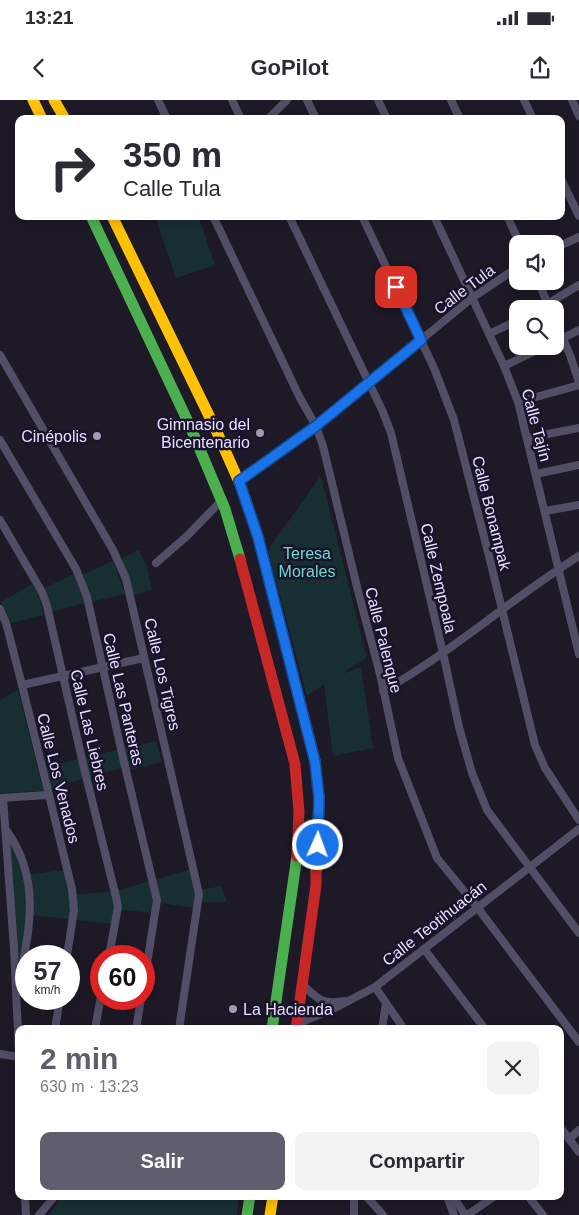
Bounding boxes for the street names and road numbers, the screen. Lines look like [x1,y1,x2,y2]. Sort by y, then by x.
street label: Calle Tula [431,261,498,318]
street label: Calle Tajín [519,387,554,463]
street label: Calle Bonampak [469,454,514,573]
street label: Calle Zempoala [418,522,459,635]
street label: Calle Palenque [362,585,405,695]
street label: Calle Los Tigres [141,616,184,732]
street label: Calle Las Panteras [100,631,147,767]
street label: Calle Las Liebres [67,668,112,792]
street label: Calle Los Venados [34,711,83,845]
street label: Calle Teotihuacán [379,878,490,969]

